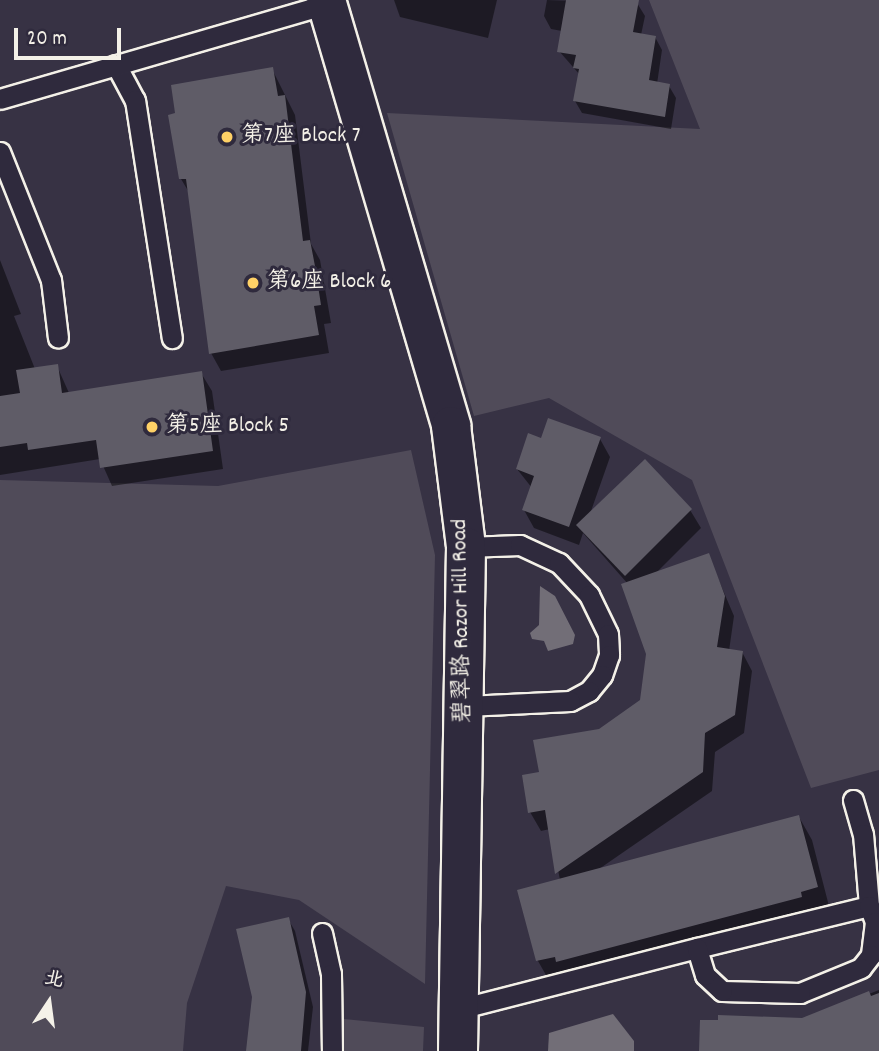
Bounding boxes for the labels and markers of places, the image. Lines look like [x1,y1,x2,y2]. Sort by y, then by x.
place label: 第7座 Block 7 [241,123,360,151]
marker: 第7座 Block 7 [219,129,235,145]
place label: 第6座 Block 6 [267,269,391,297]
marker: 第6座 Block 6 [245,275,261,291]
place label: 第5座 Block 5 [166,413,289,441]
marker: 第5座 Block 5 [144,419,160,435]

